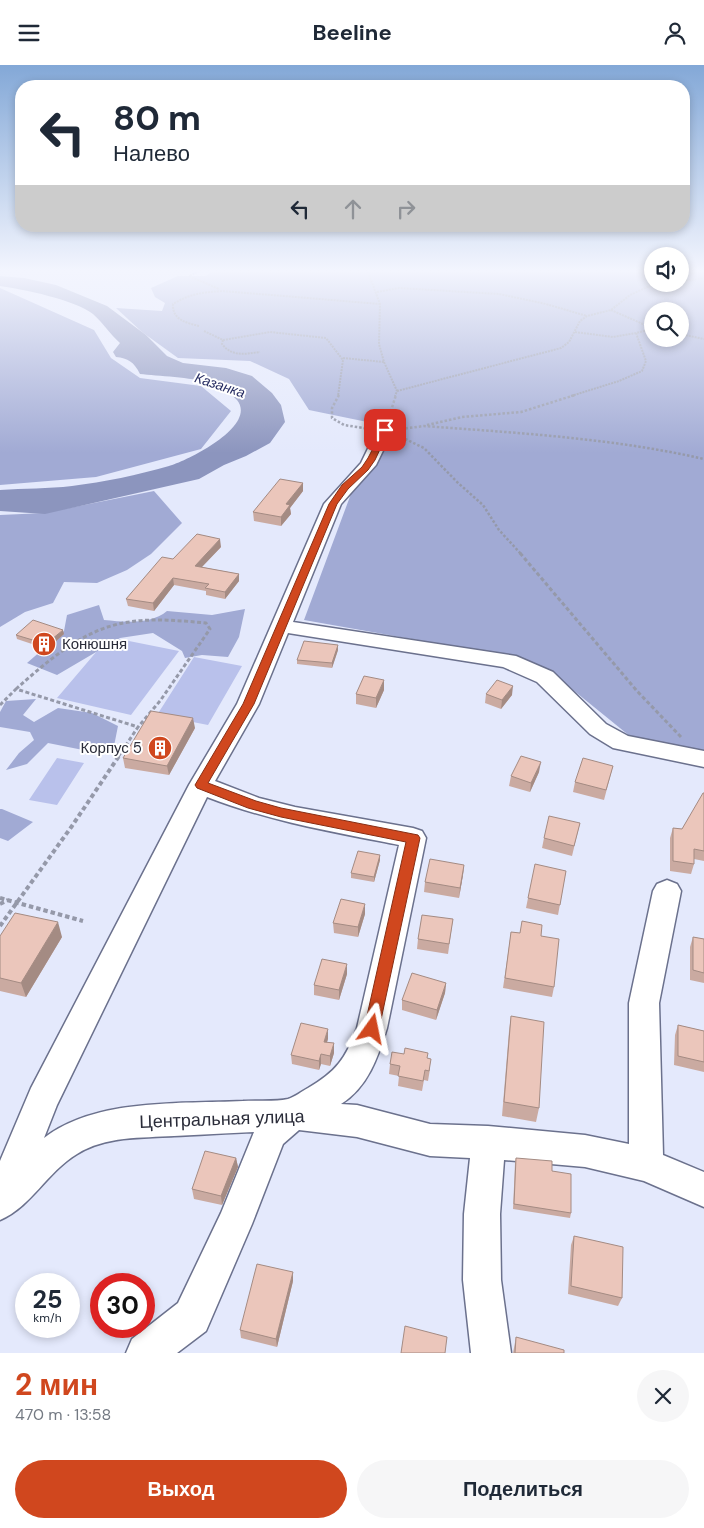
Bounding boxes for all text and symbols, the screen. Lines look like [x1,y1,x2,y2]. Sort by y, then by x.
text: Beeline [312,18,392,47]
icon: menu [15,19,43,47]
icon: person [661,19,689,47]
text: 80 m [113,95,201,141]
icon: left [30,100,95,165]
text: Налево [113,139,190,168]
icon: left [286,195,314,223]
icon: ahead [339,195,367,223]
icon: right [392,195,420,223]
map controls [644,247,689,347]
button: sound [644,247,689,292]
button: search [644,302,689,347]
water label: Казанка [193,368,248,402]
pin [364,409,406,451]
icon: arrive [371,416,399,444]
building icon: Конюшня [31,631,57,657]
place label: Конюшня [62,634,127,654]
building icon: Корпус 5 [147,735,173,761]
place label: Корпус 5 [80,738,142,758]
position arrow [345,1002,397,1054]
street label: Центральная улица [139,1104,306,1134]
speed limit sign: 30 [90,1273,155,1338]
text: 25 [33,1283,62,1316]
text: km/h [33,1310,62,1326]
text: 2 мин [15,1365,98,1404]
button: close [637,1370,689,1422]
text: 470 m · 13:58 [15,1404,111,1425]
button: Выход [15,1460,347,1518]
button: Поделиться [357,1460,689,1518]

